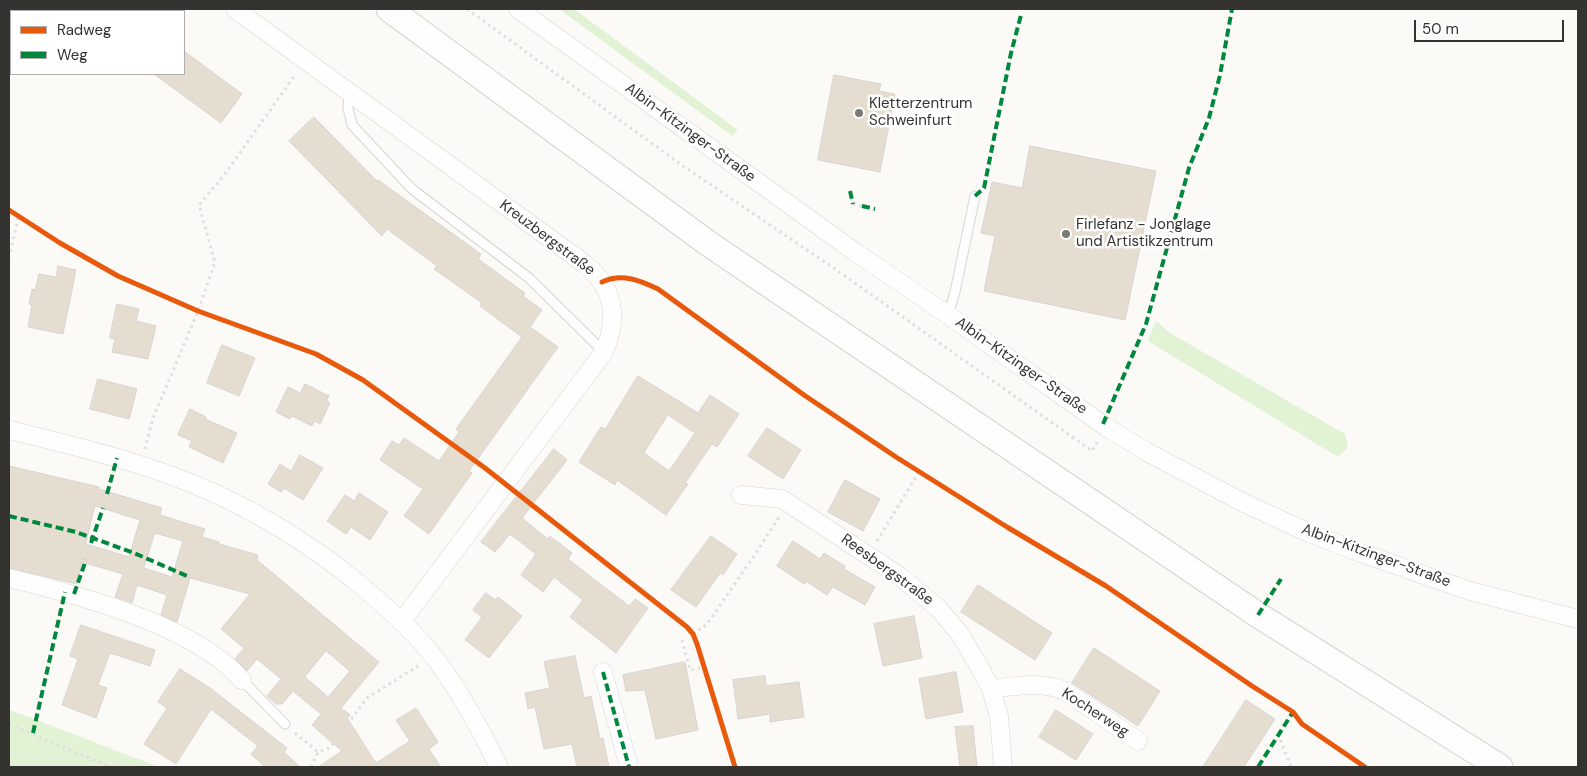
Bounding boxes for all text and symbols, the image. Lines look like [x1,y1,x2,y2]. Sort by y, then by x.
legend [10,10,185,75]
scale bar [1417,10,1567,42]
text: 50 m [1422,19,1459,39]
text: Radweg [57,20,111,40]
text: Weg [57,45,88,65]
street label: Albin-Kitzinger-Straße [621,80,759,186]
place label: Kletterzentrum Schweinfurt [869,95,972,130]
marker: Kletterzentrum Schweinfurt [853,107,865,119]
street label: Kreuzbergstraße [496,196,598,280]
place label: Firlefanz - Jonglage und Artistikzentrum [1076,216,1213,251]
marker: Firlefanz - Jonglage und Artistikzentrum [1060,228,1072,240]
street label: Albin-Kitzinger-Straße [951,314,1091,418]
street label: Albin-Kitzinger-Straße [1299,521,1453,591]
street label: Reesbergstraße [837,530,937,610]
street label: Kocherweg [1058,685,1132,741]

